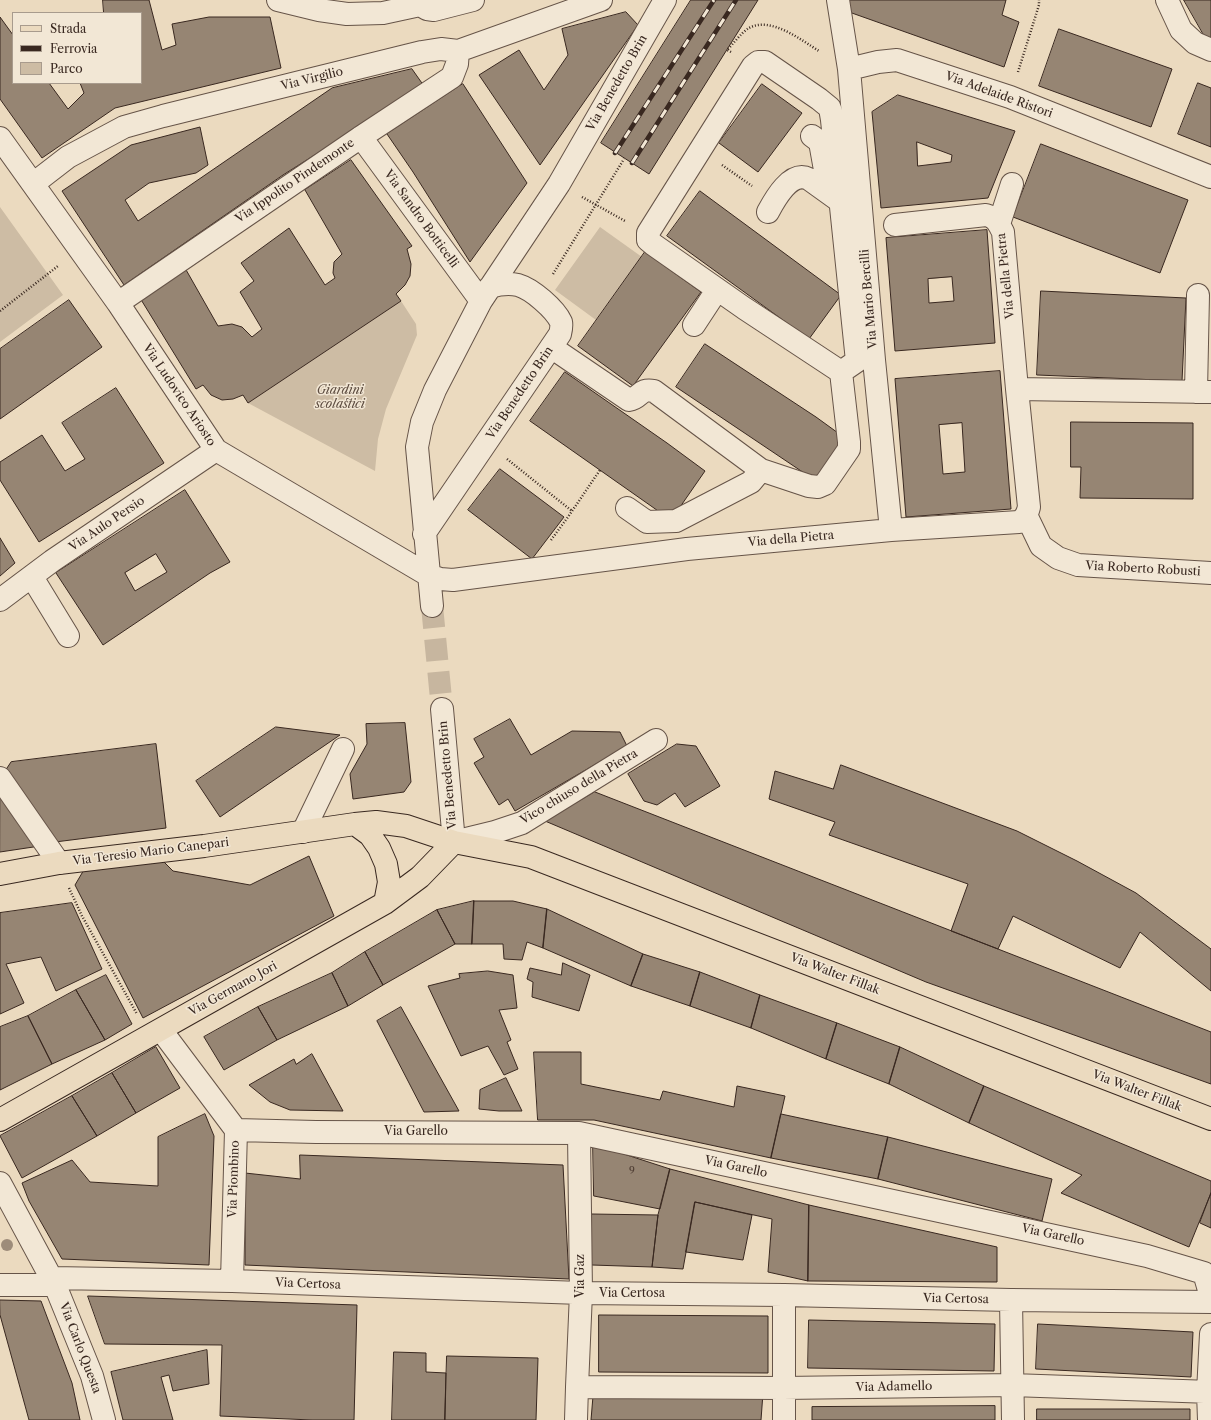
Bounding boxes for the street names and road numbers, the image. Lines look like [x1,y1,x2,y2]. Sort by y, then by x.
street label: Via Benedetto Brin [584,32,650,134]
street label: Via Virgilio [279,64,345,94]
street label: Via Adelaide Ristori [943,69,1055,121]
street label: Via Ippolito Pindemonte [233,136,357,226]
street label: Via Sandro Botticelli [381,167,461,271]
street label: Via della Pietra [994,232,1018,320]
street label: Via Mario Bercilli [857,248,881,350]
street label: Via Ludovico Ariosto [139,341,219,449]
street label: Via Benedetto Brin [484,344,556,442]
street label: Via Aulo Persio [67,494,147,554]
street label: Via della Pietra [747,528,835,550]
street label: Via Roberto Robusti [1085,559,1201,579]
street label: Via Benedetto Brin [436,720,460,830]
street label: Vico chiuso della Pietra [518,746,640,828]
street label: Via Teresio Mario Canepari [72,835,230,869]
street label: Via Walter Fillak [788,950,882,998]
street label: Via Germano Jori [186,959,280,1019]
street label: Via Walter Fillak [1090,1067,1184,1115]
street label: Via Garello [384,1125,448,1139]
street label: Via Piombino [225,1140,243,1218]
street label: Via Garello [703,1153,769,1181]
street label: Via Garello [1020,1221,1086,1249]
street label: Via Gaz [574,1254,588,1298]
street label: Via Certosa [275,1276,341,1292]
street label: Via Certosa [599,1287,665,1301]
street label: Via Certosa [923,1291,989,1307]
street label: Via Carlo Questa [56,1300,104,1396]
street label: Via Adamello [856,1379,932,1395]

